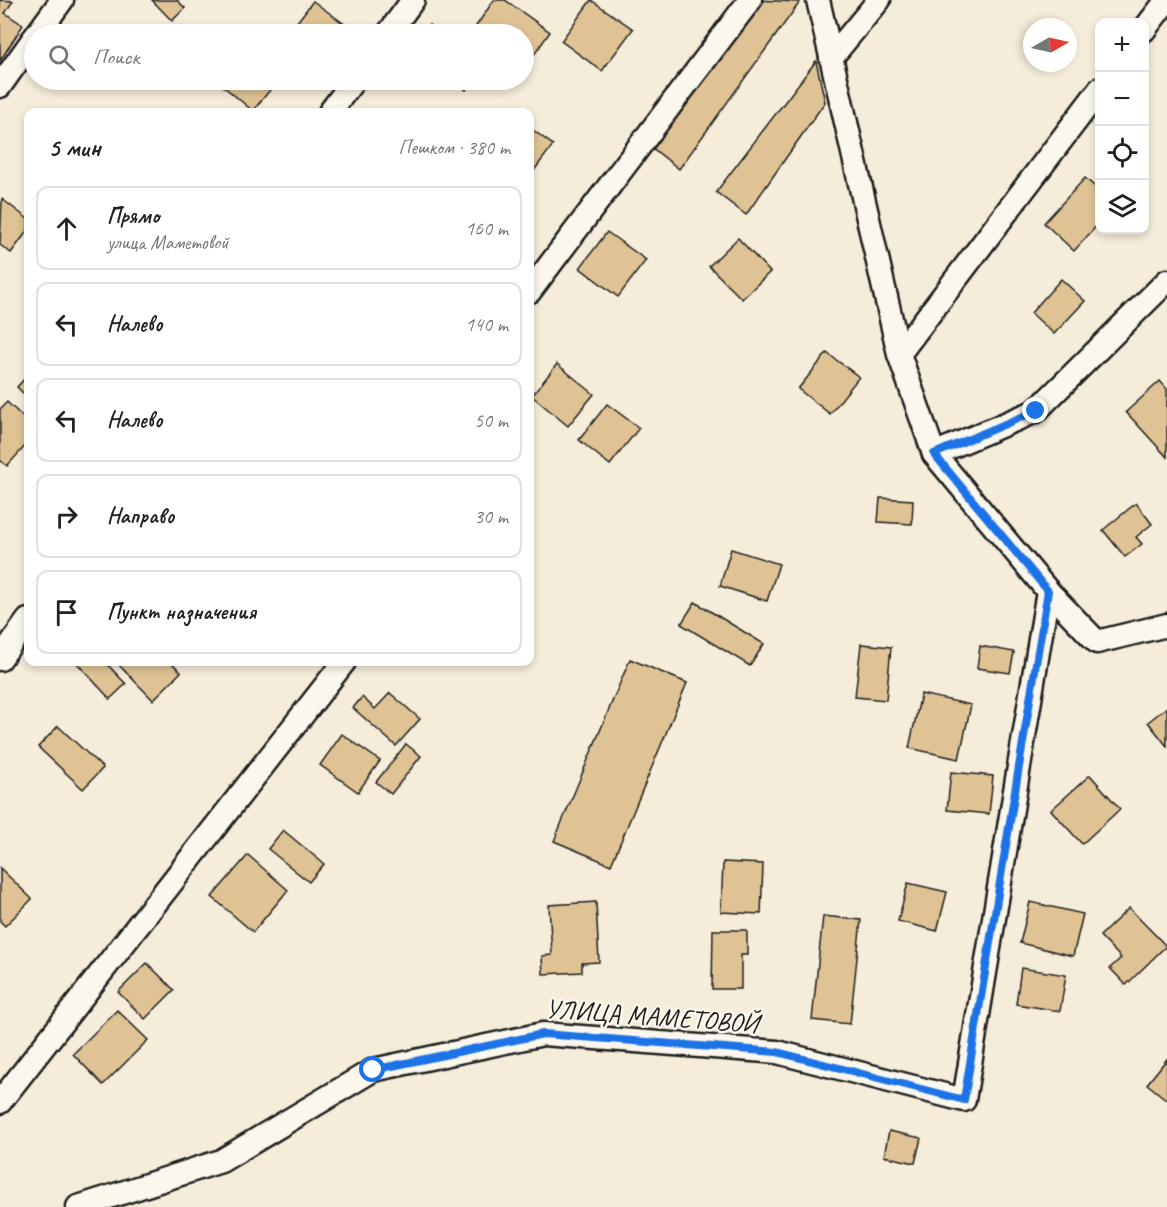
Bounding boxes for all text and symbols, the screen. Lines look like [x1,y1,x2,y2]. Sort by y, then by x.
north arrow [1023,18,1077,72]
map controls [1095,18,1149,234]
button: + [1095,18,1149,72]
search box [24,24,534,90]
icon: search [45,41,78,74]
text: Поиск [93,43,139,71]
button: − [1095,72,1149,126]
button: locate [1095,126,1149,180]
text: 5 мин [48,131,100,164]
text: Пешком · 380 m [398,135,510,160]
button: layers [1095,180,1149,234]
text: Прямо [107,202,159,230]
icon: ahead [50,212,83,245]
text: 160 m [465,216,508,241]
text: улица Маметовой [107,230,229,255]
icon: left [50,308,83,341]
text: Налево [107,310,163,338]
text: 140 m [465,312,508,337]
route end [1022,397,1048,423]
icon: left [50,404,83,437]
text: Налево [107,406,163,434]
text: 50 m [474,408,508,433]
icon: right [50,500,83,533]
text: Направо [107,502,174,530]
text: 30 m [474,504,508,529]
icon: arrive [50,596,83,629]
text: Пункт назначения [107,598,256,626]
street label: УЛИЦА МАМЕТОВОЙ [544,992,764,1040]
route start [359,1056,385,1082]

